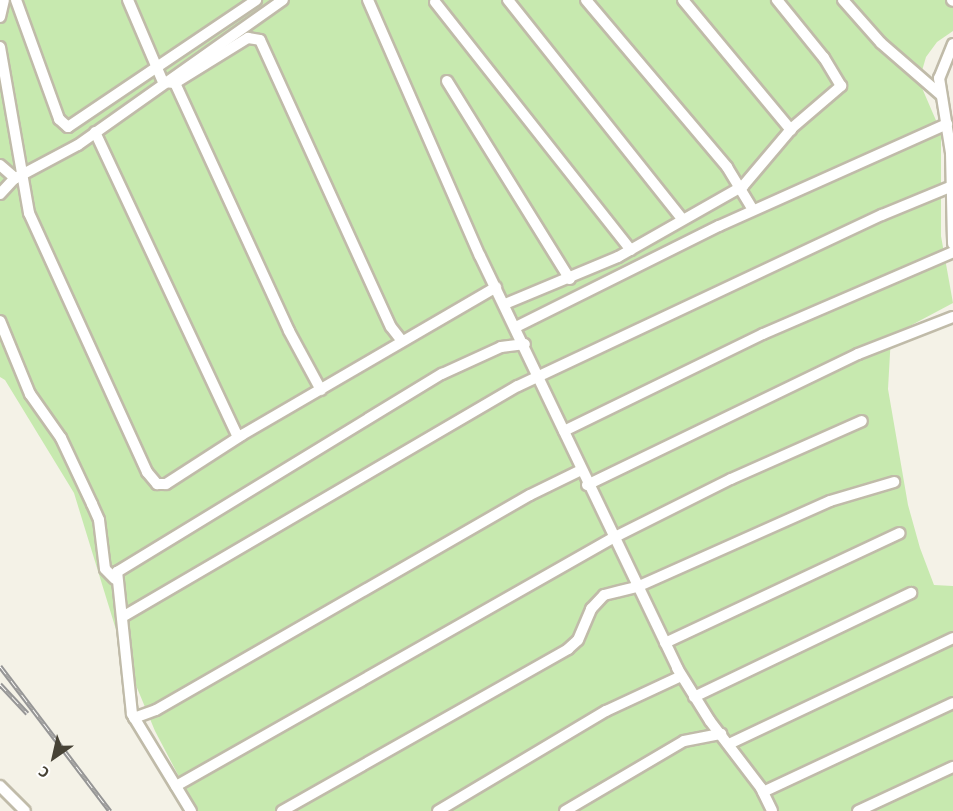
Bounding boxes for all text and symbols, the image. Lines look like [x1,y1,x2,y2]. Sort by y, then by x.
north arrow [24,727,84,787]
text: С [36,763,52,781]

